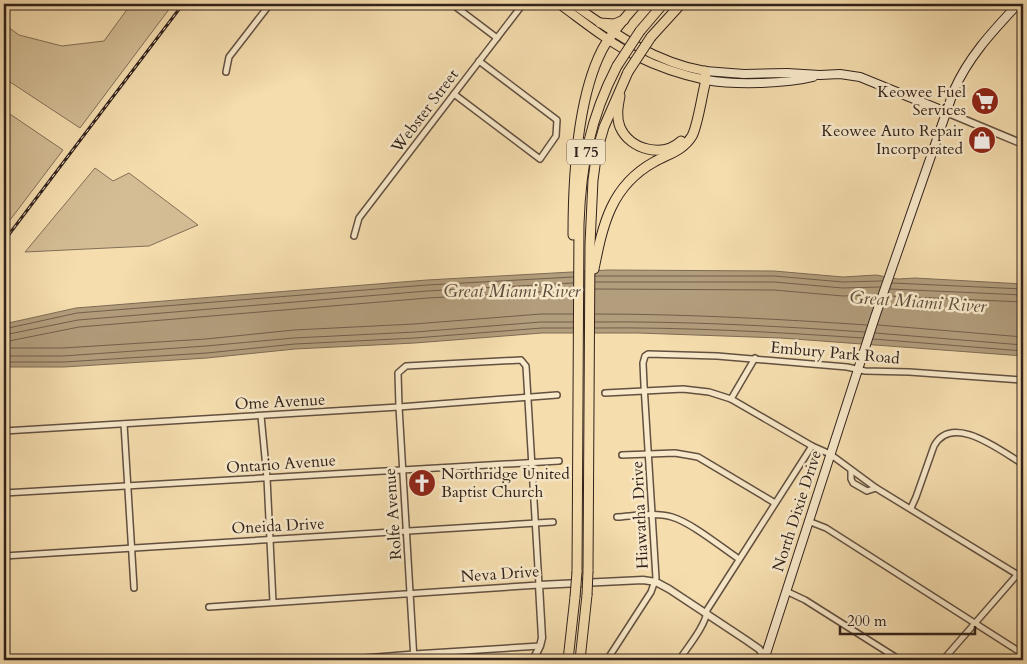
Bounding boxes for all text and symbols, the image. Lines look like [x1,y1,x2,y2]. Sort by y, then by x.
street label: Webster Street [386,65,464,158]
place label: Keowee Fuel Services [877,81,966,121]
supermarket icon: Keowee Fuel Services [970,86,1000,116]
place label: Keowee Auto Repair Incorporated [821,120,963,160]
shop icon: Keowee Auto Repair Incorporated [967,125,997,155]
road number: I 75 [567,140,605,164]
water label: Great Miami River [444,279,582,304]
water label: Great Miami River [849,285,988,319]
street label: Embury Park Road [769,336,901,370]
street label: Ome Avenue [234,389,326,415]
street label: North Dixie Drive [767,447,827,575]
street label: Ontario Avenue [225,449,337,479]
street label: Hiawatha Drive [626,460,654,570]
place label: Northridge United Baptist Church [441,463,570,503]
street label: Rolfe Avenue [379,467,407,561]
church icon: Northridge United Baptist Church [407,468,437,498]
street label: Oneida Drive [231,513,325,539]
street label: Neva Drive [460,560,540,588]
scale bar [840,604,974,636]
text: 200 m [847,611,887,631]

